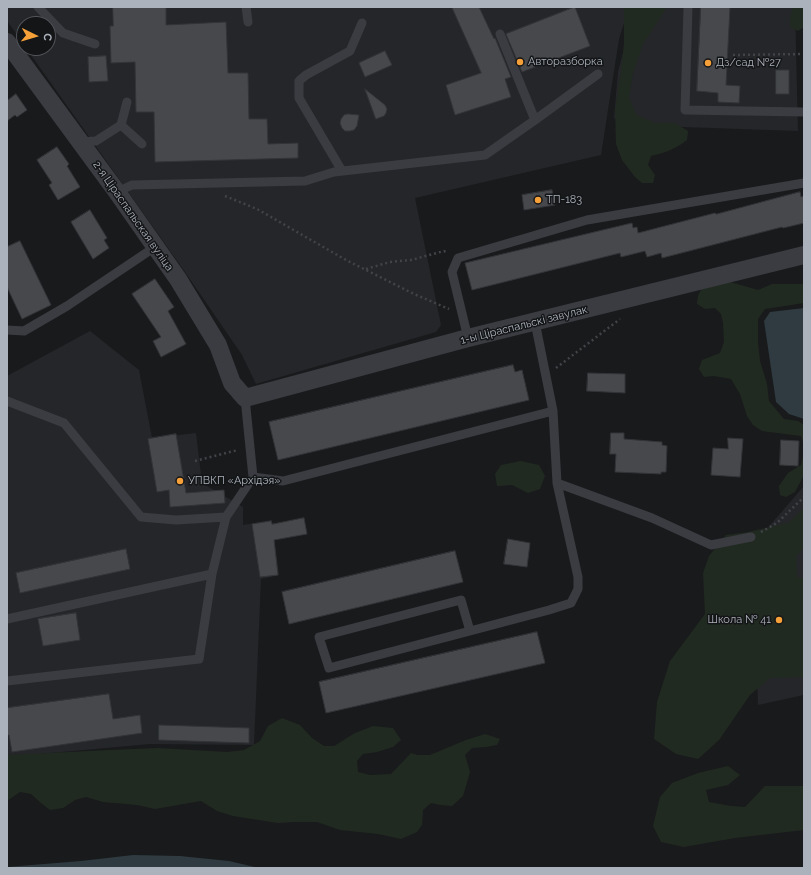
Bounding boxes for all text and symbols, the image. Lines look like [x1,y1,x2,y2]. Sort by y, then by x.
north arrow [16,16,56,56]
text: С [41,33,54,41]
place label: Авторазборка [528,55,603,69]
place label: Дз/сад №27 [716,56,781,70]
marker: Авторазборка [515,57,525,67]
marker: Дз/сад №27 [703,58,713,68]
street label: 2-я Ціраспальская вуліца [90,159,176,273]
place label: ТП-183 [546,193,582,207]
marker: ТП-183 [533,195,543,205]
street label: 1-ы Ціраспальскі завулак [459,303,589,347]
place label: УПВКП «Архідэя» [188,474,281,488]
marker: УПВКП «Архідэя» [175,476,185,486]
place label: Школа № 41 [707,613,771,627]
marker: Школа № 41 [774,615,784,625]

